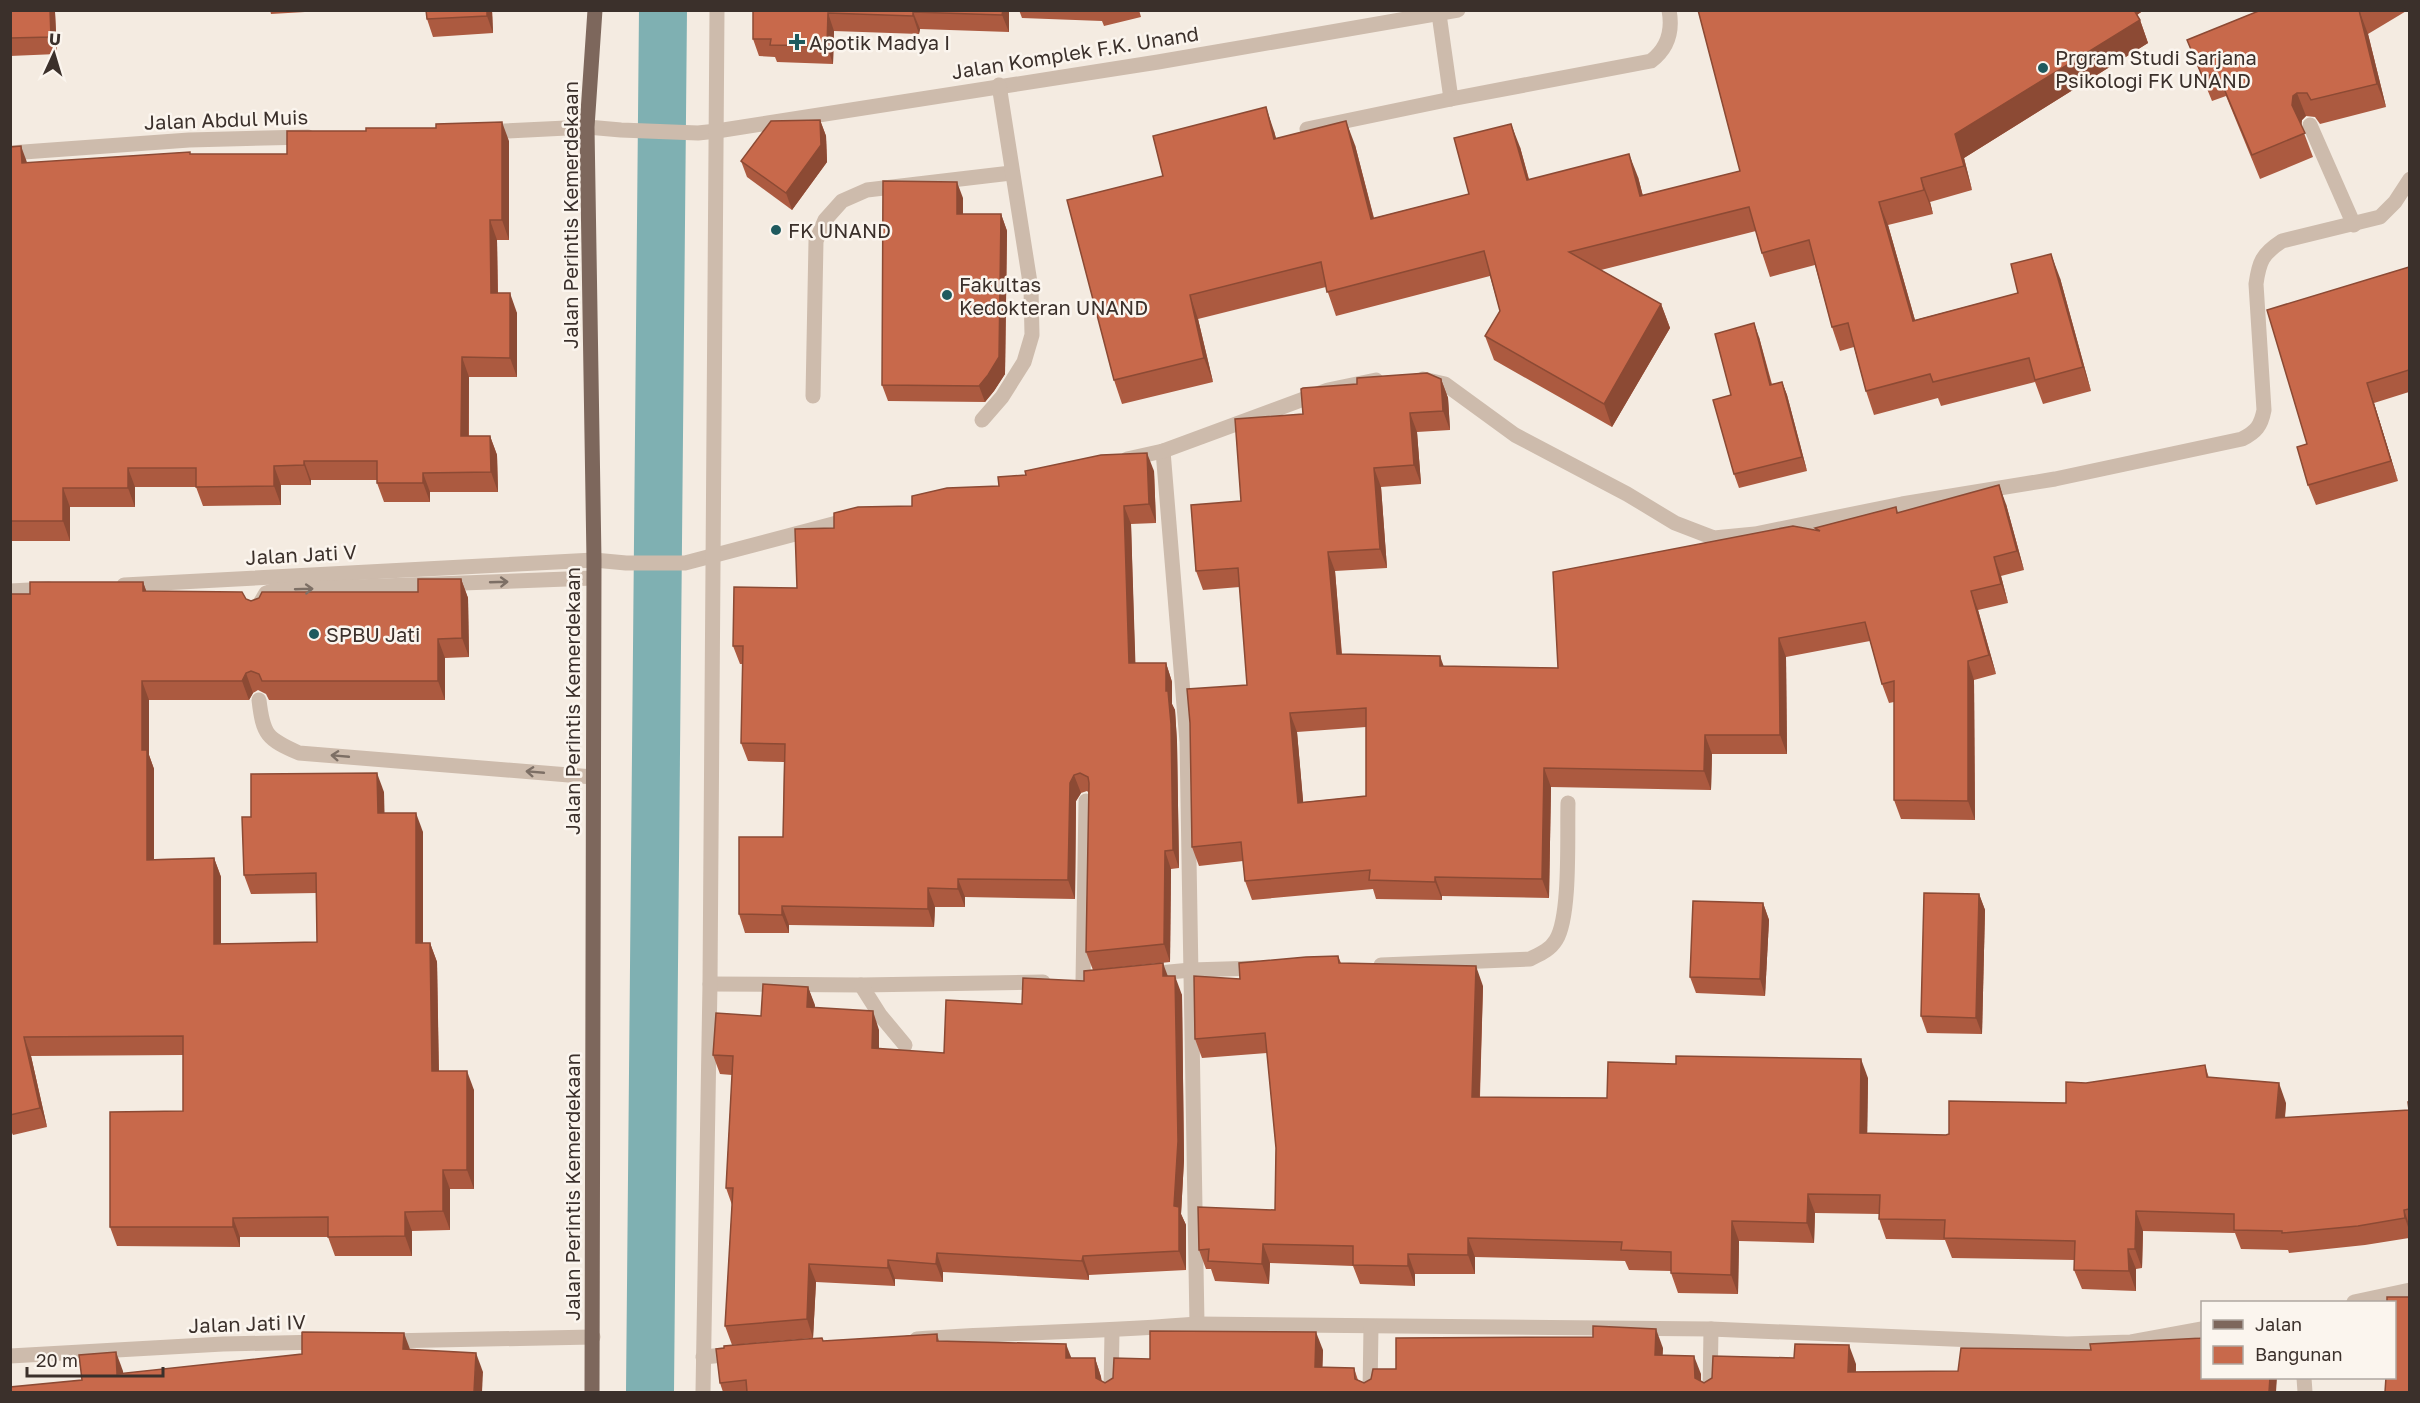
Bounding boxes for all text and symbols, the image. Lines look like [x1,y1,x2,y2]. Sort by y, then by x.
street label: Jalan Komplek F.K. Unand [950,21,1200,83]
north arrow [24,24,84,84]
text: U [49,29,62,49]
place label: Apotik Madya I [809,30,950,54]
marker: Apotik Madya I [790,35,804,49]
place label: Prgram Studi Sarjana Psikologi FK UNAND [2055,45,2257,92]
marker: Prgram Studi Sarjana Psikologi FK UNAND [2036,61,2050,75]
street label: Jalan Perintis Kemerdekaan [558,81,582,349]
street label: Jalan Abdul Muis [144,104,308,134]
place label: FK UNAND [788,218,891,242]
marker: FK UNAND [769,223,783,237]
place label: Fakultas Kedokteran UNAND [959,272,1148,319]
marker: Fakultas Kedokteran UNAND [940,288,954,302]
street label: Jalan Jati V [245,539,357,569]
street label: Jalan Perintis Kemerdekaan [560,567,584,835]
one-way arrow [489,576,509,588]
one-way arrow [294,583,314,595]
place label: SPBU Jati [326,622,420,646]
marker: SPBU Jati [307,627,321,641]
one-way arrow [331,750,351,761]
one-way arrow [525,766,545,777]
street label: Jalan Perintis Kemerdekaan [560,1053,584,1321]
legend [2201,1301,2396,1379]
street label: Jalan Jati IV [188,1309,306,1337]
text: Jalan [2255,1313,2302,1335]
scale bar [27,1340,164,1378]
text: Bangunan [2255,1343,2343,1365]
text: 20 m [36,1349,78,1371]

